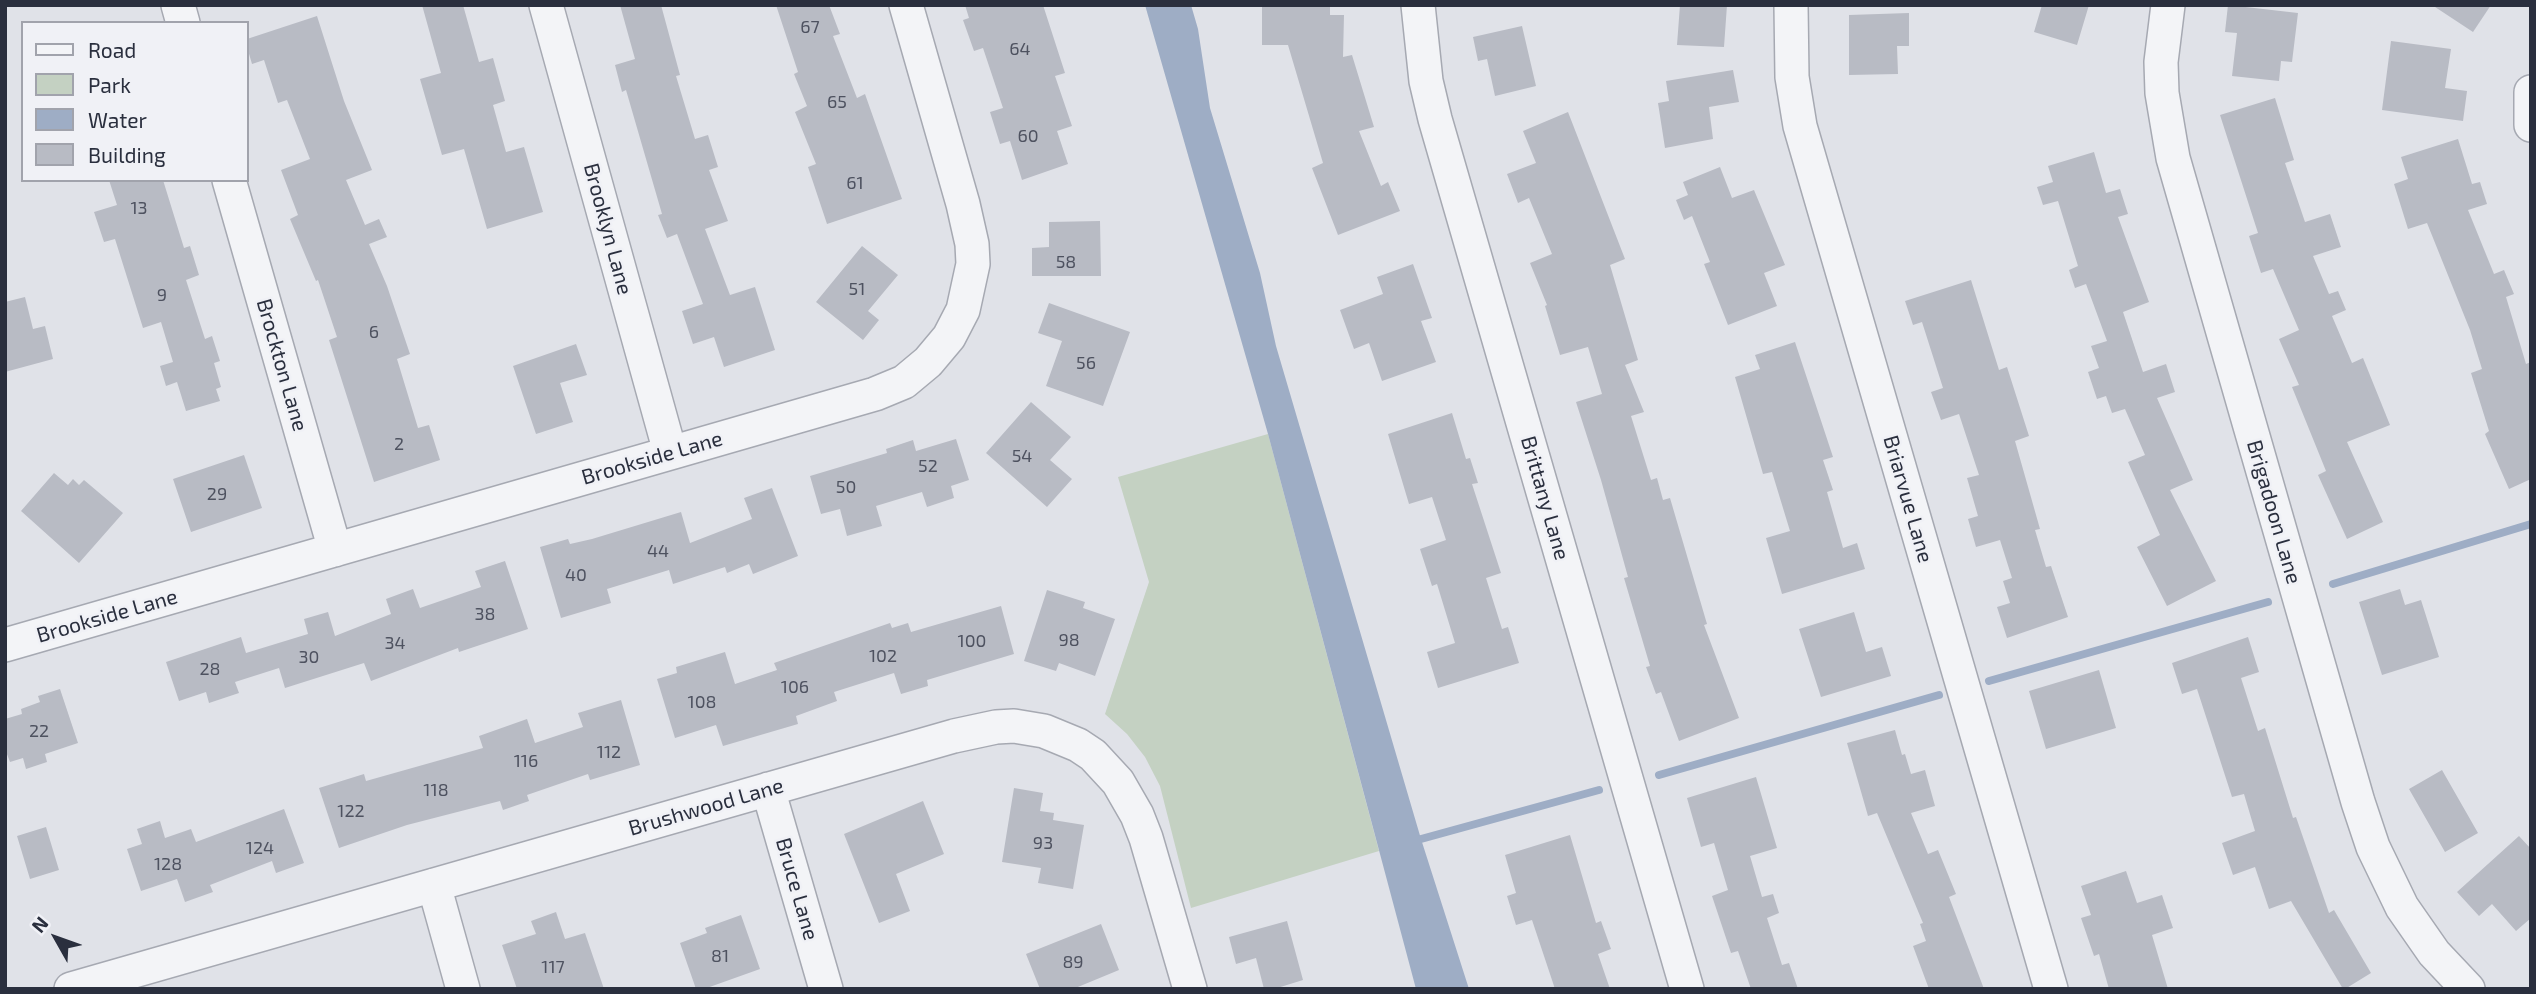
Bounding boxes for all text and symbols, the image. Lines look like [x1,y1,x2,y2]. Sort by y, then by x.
house number: 67 [800,16,820,38]
legend [21,21,248,182]
text: Road [88,37,136,62]
house number: 64 [1009,38,1031,60]
text: Park [88,72,131,97]
house number: 65 [827,91,847,113]
text: Water [88,107,147,132]
house number: 60 [1017,125,1039,147]
text: Building [88,142,166,167]
street label: Brooklyn Lane [578,160,638,298]
house number: 61 [846,172,864,194]
house number: 13 [130,197,148,219]
house number: 58 [1056,251,1076,273]
house number: 51 [849,278,865,300]
house number: 9 [157,284,167,306]
street label: Brockton Lane [251,296,313,434]
house number: 6 [369,321,379,343]
house number: 56 [1076,352,1096,374]
street label: Brookside Lane [579,426,725,490]
street label: Briarvue Lane [1878,432,1938,566]
house number: 2 [394,433,404,455]
street label: Brittany Lane [1515,433,1575,563]
street label: Brigadoon Lane [2241,437,2307,587]
house number: 54 [1012,445,1032,467]
house number: 52 [918,455,938,477]
house number: 50 [836,476,856,498]
house number: 29 [207,483,227,505]
house number: 44 [647,540,669,562]
house number: 40 [565,564,587,586]
street label: Brookside Lane [34,584,180,648]
house number: 38 [475,603,495,625]
house number: 98 [1058,629,1080,651]
house number: 100 [958,630,986,652]
house number: 34 [384,632,406,654]
house number: 102 [869,645,897,667]
house number: 30 [299,646,319,668]
house number: 28 [199,658,221,680]
house number: 106 [781,676,809,698]
house number: 108 [688,691,716,713]
house number: 22 [29,720,49,742]
house number: 112 [597,741,621,763]
house number: 116 [514,750,538,772]
street label: Brushwood Lane [626,773,786,841]
house number: 118 [423,779,449,801]
house number: 122 [337,800,365,822]
house number: 93 [1033,832,1053,854]
street label: Bruce Lane [770,835,824,943]
house number: 124 [246,837,274,859]
house number: 128 [154,853,182,875]
north arrow [21,903,91,973]
text: N [26,912,53,937]
house number: 81 [711,945,729,967]
house number: 89 [1062,951,1084,973]
house number: 117 [541,956,565,978]

